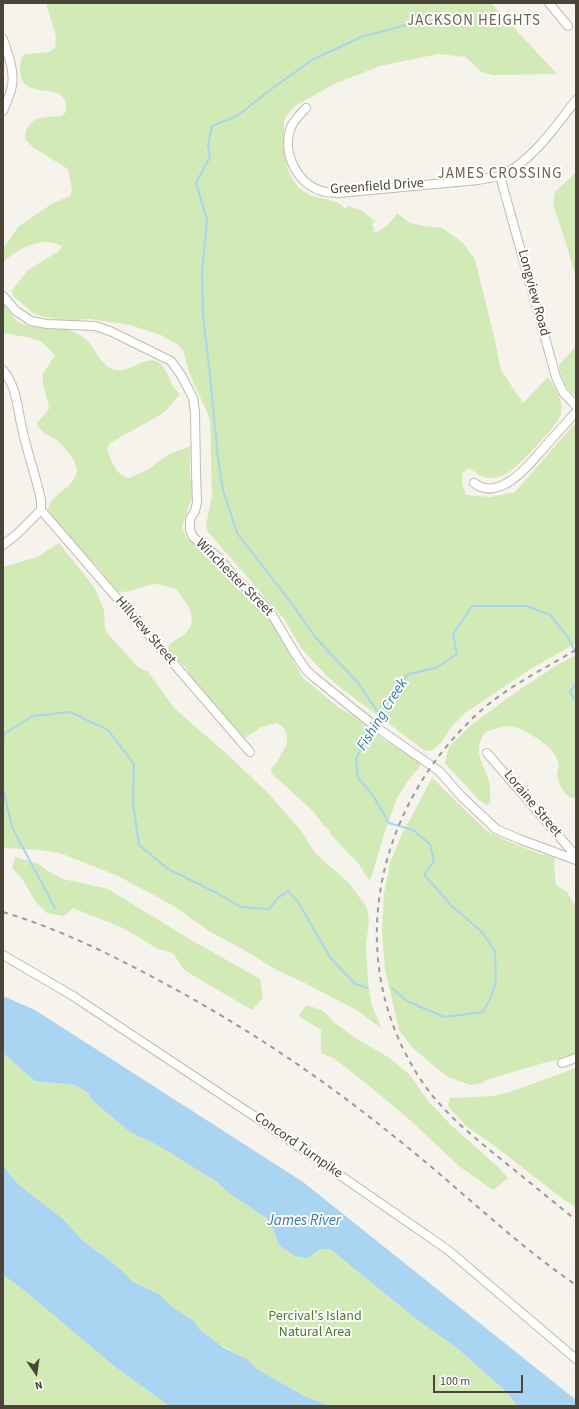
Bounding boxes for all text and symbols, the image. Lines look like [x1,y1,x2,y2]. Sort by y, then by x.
district label: JACKSON HEIGHTS [407,13,541,31]
district label: JAMES CROSSING [438,166,562,184]
street label: Greenfield Drive [330,175,424,199]
street label: Longview Road [513,248,553,338]
street label: Winchester Street [192,536,276,620]
street label: Hillview Street [111,594,179,668]
water label: Fishing Creek [354,676,412,754]
street label: Loraine Street [499,767,565,841]
street label: Concord Turnpike [251,1109,345,1183]
water label: James River [267,1213,341,1231]
park label: Percival's Island Natural Area [268,1309,362,1342]
north arrow [16,1353,56,1393]
scale bar [435,1367,525,1393]
text: 100 m [440,1373,470,1390]
text: N [34,1377,44,1393]

